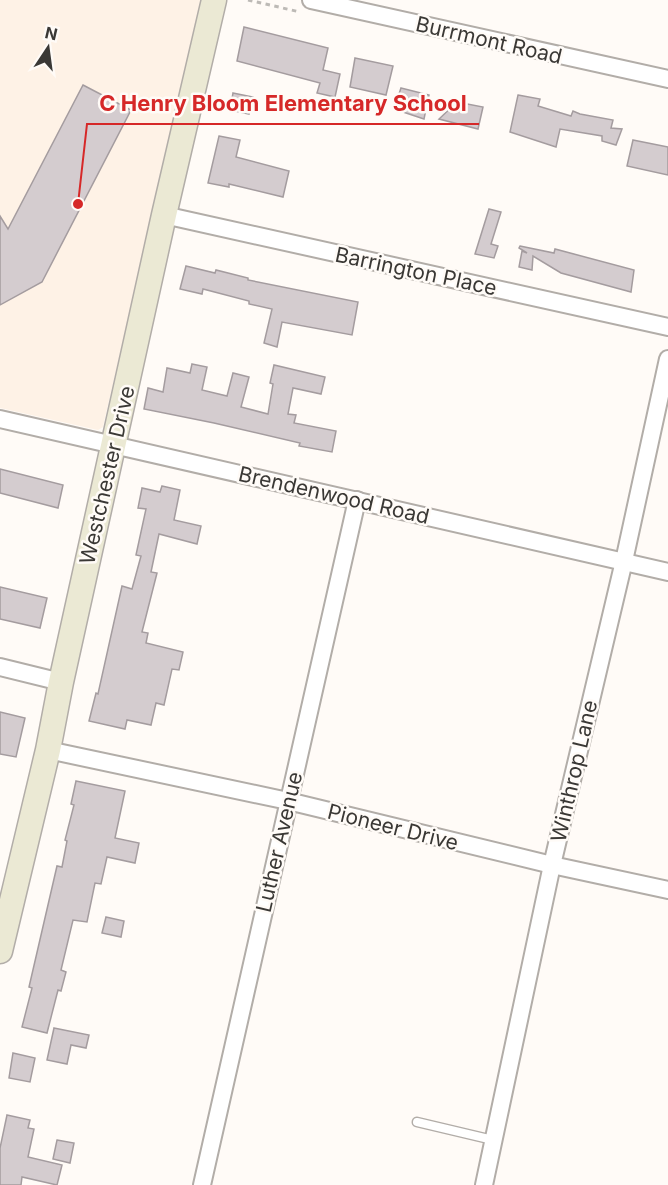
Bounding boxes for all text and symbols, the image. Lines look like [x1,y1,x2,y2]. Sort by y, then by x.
street label: Burrmont Road [413,11,565,69]
north arrow [18,18,78,78]
text: N [43,22,60,45]
callout: C Henry Bloom Elementary School [87,84,479,124]
text: C Henry Bloom Elementary School [99,90,467,116]
street label: Barrington Place [333,242,499,300]
street label: Westchester Drive [74,383,140,567]
street label: Brendenwood Road [236,461,432,529]
street label: Winthrop Lane [546,698,602,844]
street label: Luther Avenue [251,769,307,915]
street label: Pioneer Drive [325,799,461,855]

